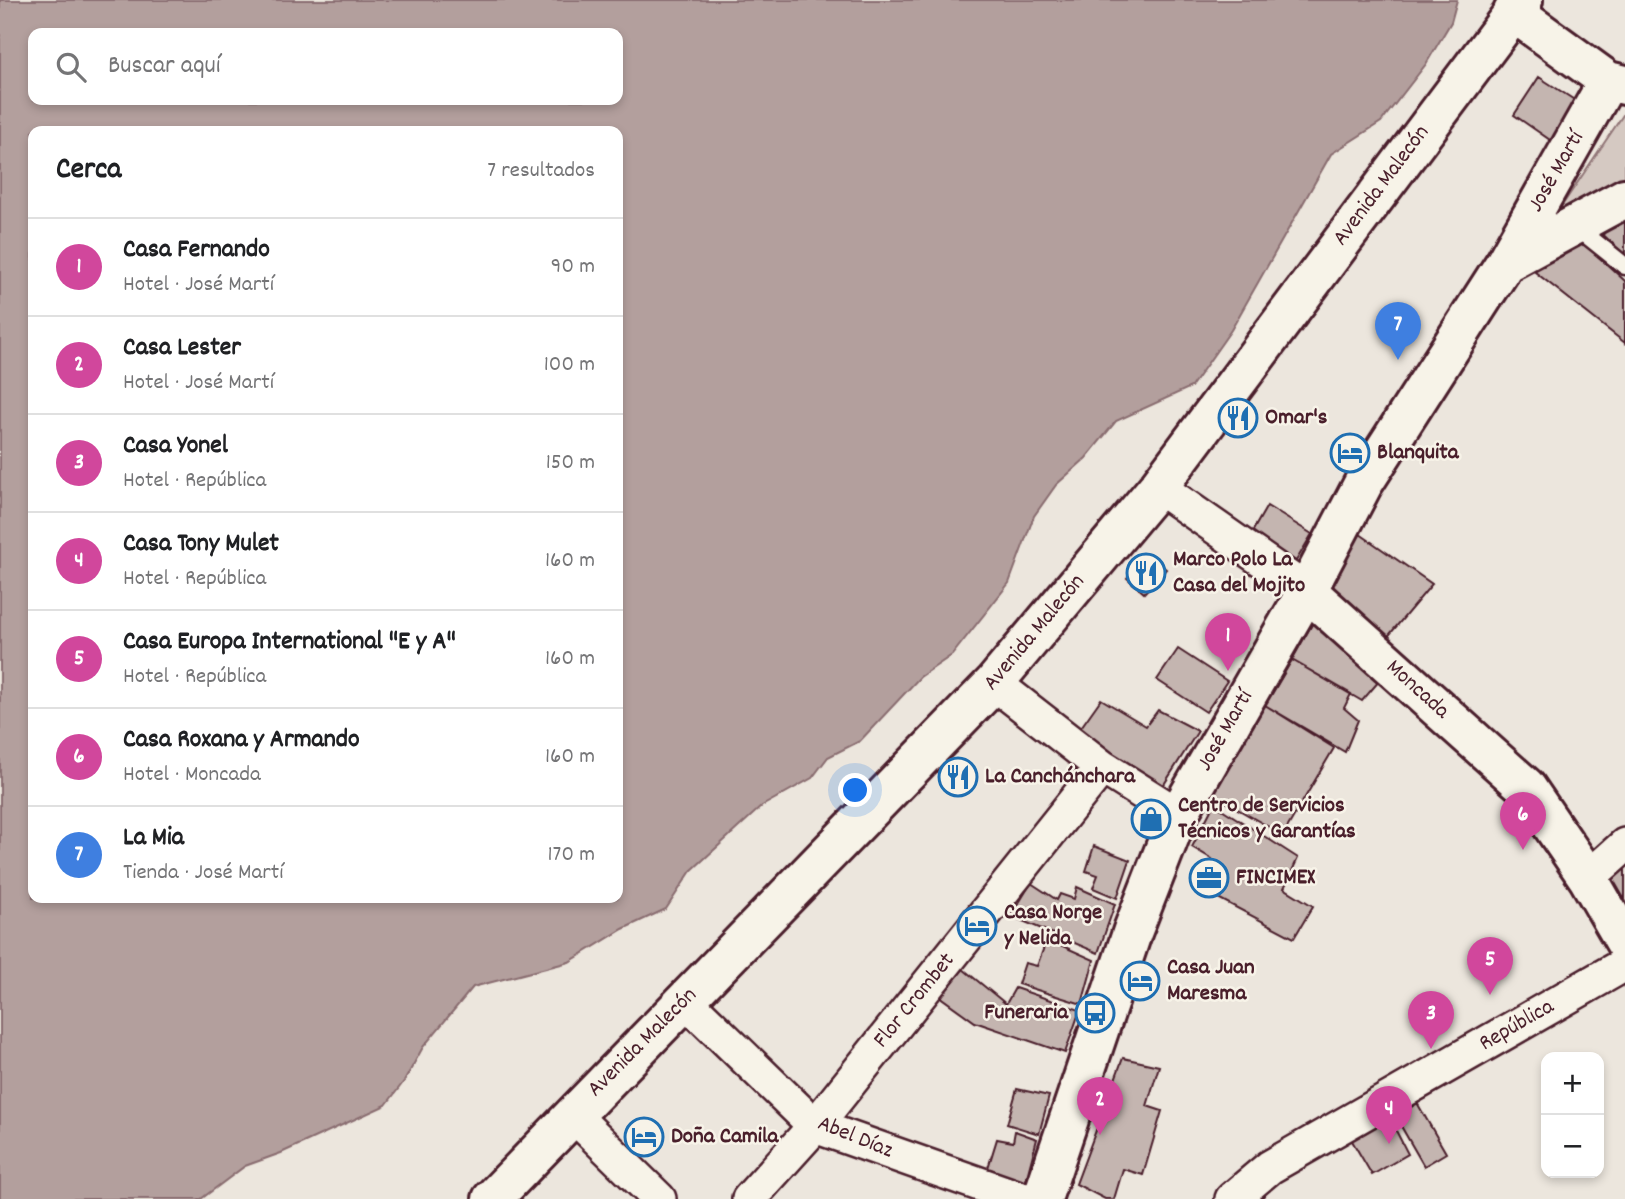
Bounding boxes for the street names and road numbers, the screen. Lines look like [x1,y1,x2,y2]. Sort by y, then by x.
street label: Avenida Malecón [1326,119,1438,253]
street label: José Martí [1520,124,1594,219]
street label: Avenida Malecón [976,567,1094,699]
street label: Moncada [1378,652,1457,728]
street label: José Martí [1189,683,1263,778]
street label: Flor Crombet [866,946,964,1056]
street label: Avenida Malecón [580,980,706,1106]
street label: República [1473,991,1562,1061]
street label: Abel Díaz [812,1108,898,1168]

